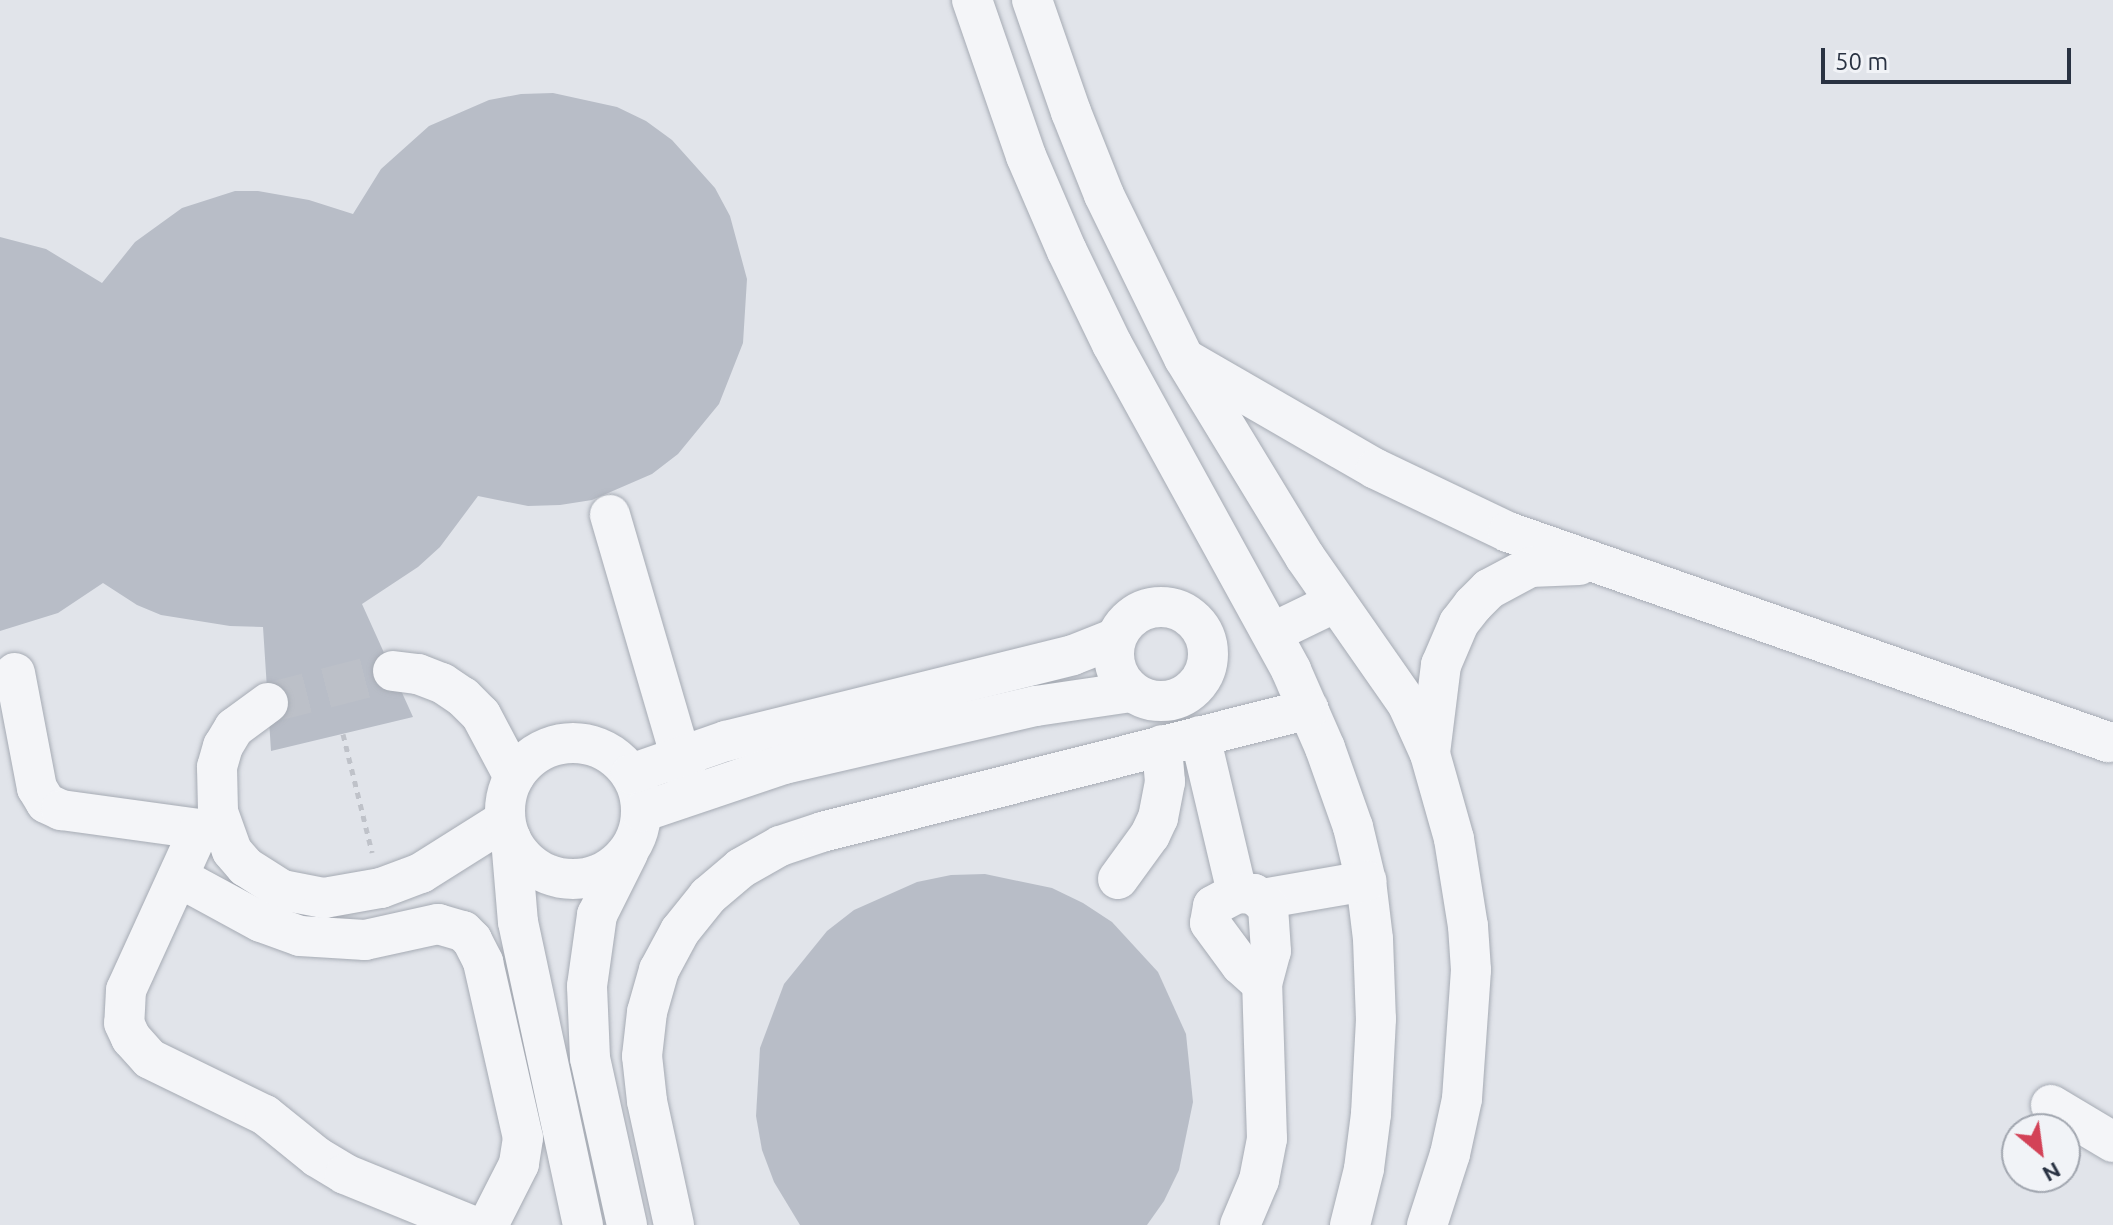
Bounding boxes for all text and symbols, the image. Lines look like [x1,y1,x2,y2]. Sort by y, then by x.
scale bar [1825,32,2075,82]
text: 50 m [1835,48,1888,75]
north arrow [2001,1113,2081,1193]
text: N [2039,1158,2065,1188]

